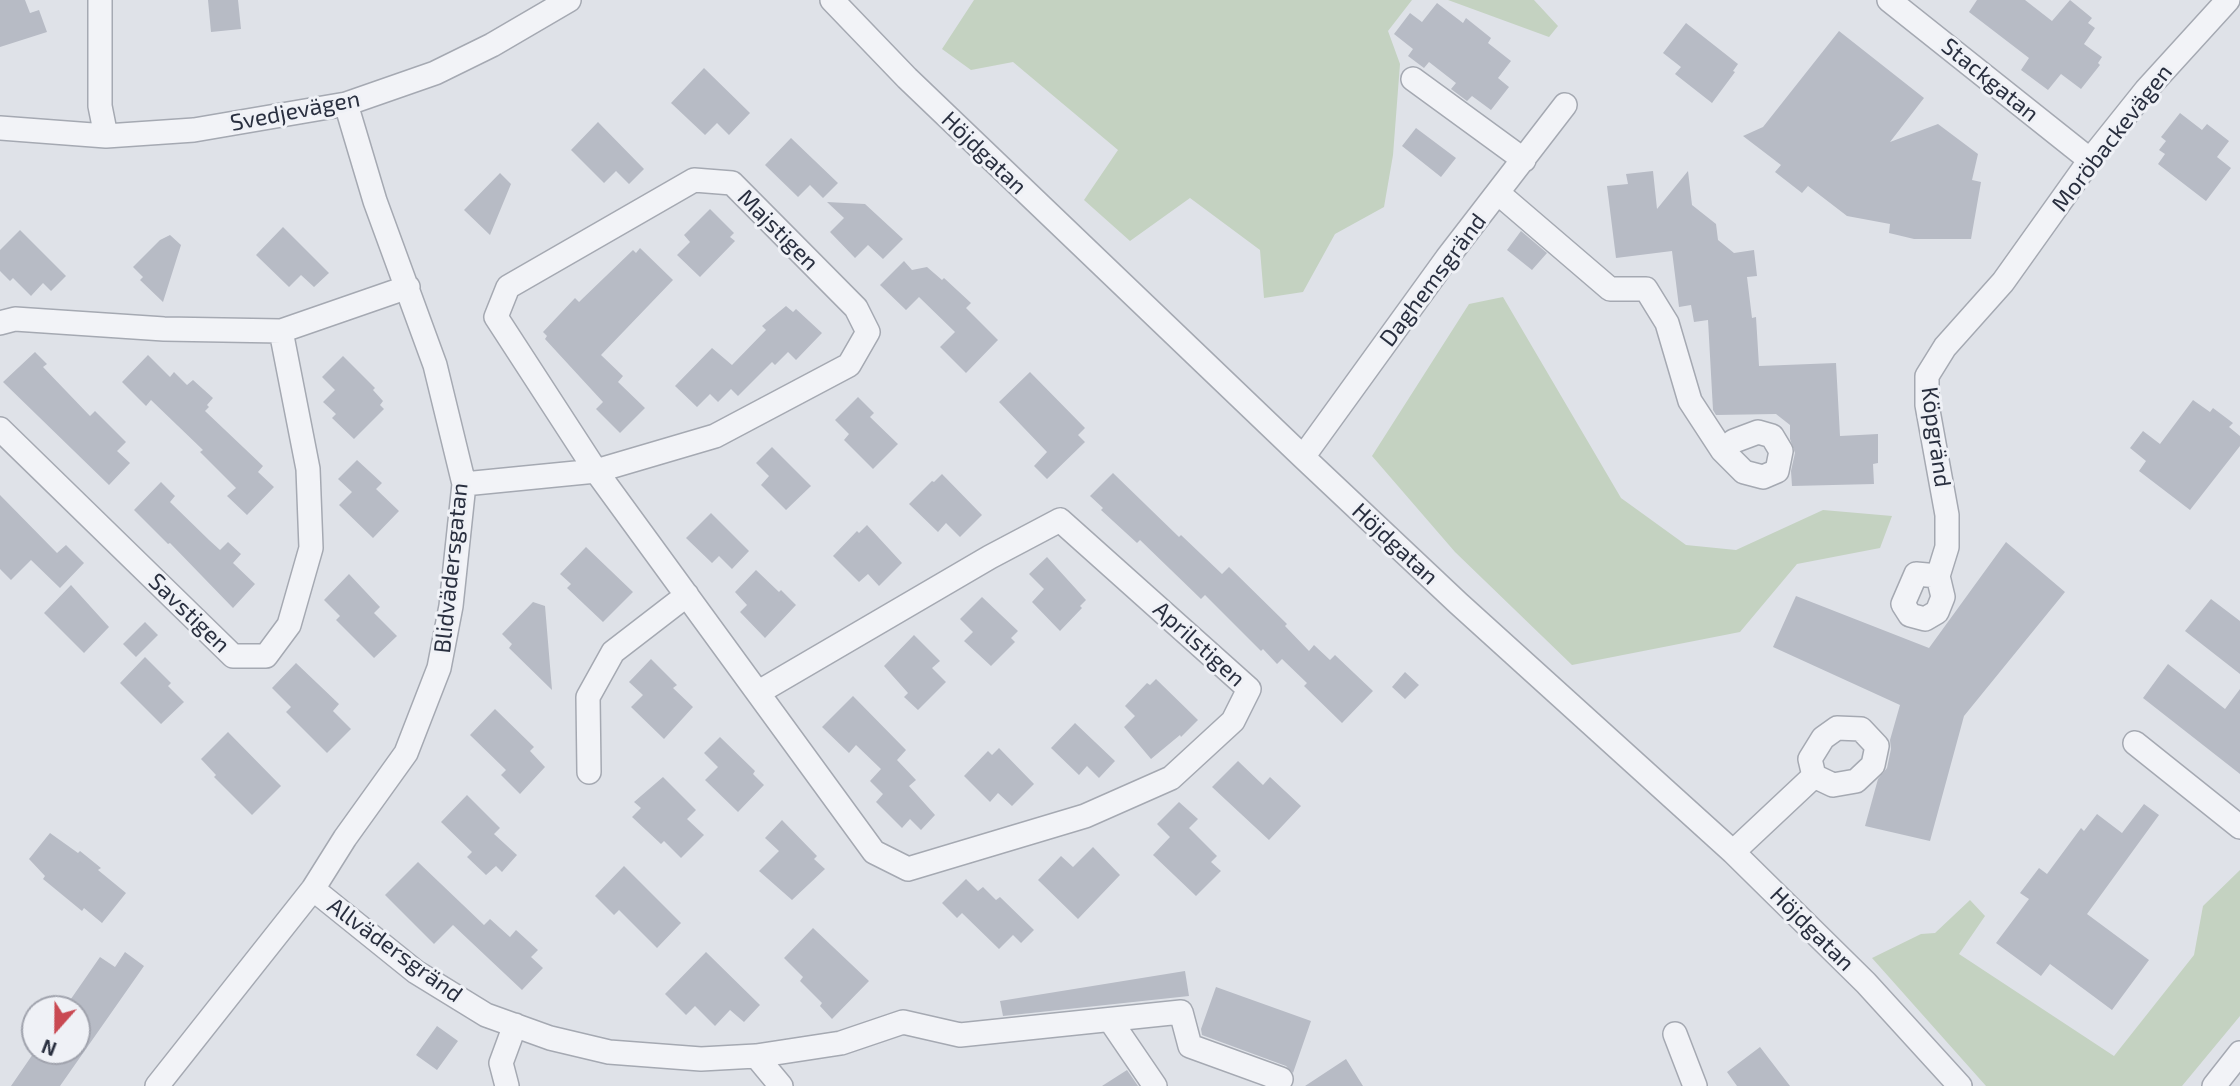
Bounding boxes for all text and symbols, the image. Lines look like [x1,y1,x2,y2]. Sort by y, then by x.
street label: Stackgatan [1936,32,2044,128]
street label: Moröbackevägen [2046,59,2178,217]
street label: Svedjevägen [228,85,362,137]
street label: Höjdgatan [936,106,1032,200]
street label: Majstigen [732,184,824,276]
street label: Daghemsgränd [1374,208,1492,352]
street label: Köpgränd [1915,385,1957,489]
street label: Blidvädersgatan [428,481,474,655]
street label: Höjdgatan [1346,497,1444,591]
street label: Savstigen [143,568,235,658]
street label: Aprilstigen [1147,596,1251,692]
street label: Höjdgatan [1764,881,1860,977]
street label: Allvädersgränd [322,892,468,1008]
north arrow [21,995,91,1065]
text: N [38,1035,60,1061]

